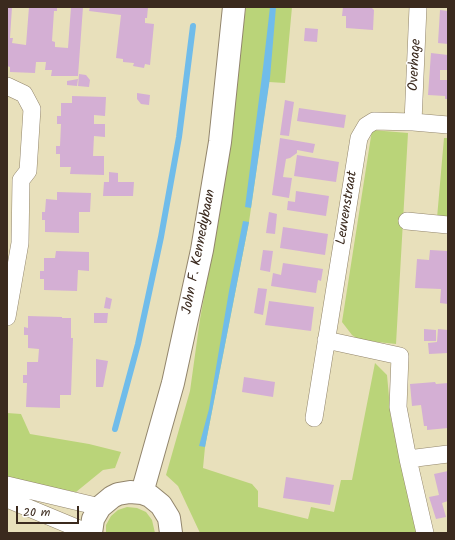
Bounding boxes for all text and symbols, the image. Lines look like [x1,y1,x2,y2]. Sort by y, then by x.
street label: Overhage [406,38,426,92]
street label: Leuvenstraat [334,170,362,246]
street label: John F. Kennedybaan [180,188,220,316]
scale bar [18,498,81,524]
text: 20 m [23,503,50,522]

